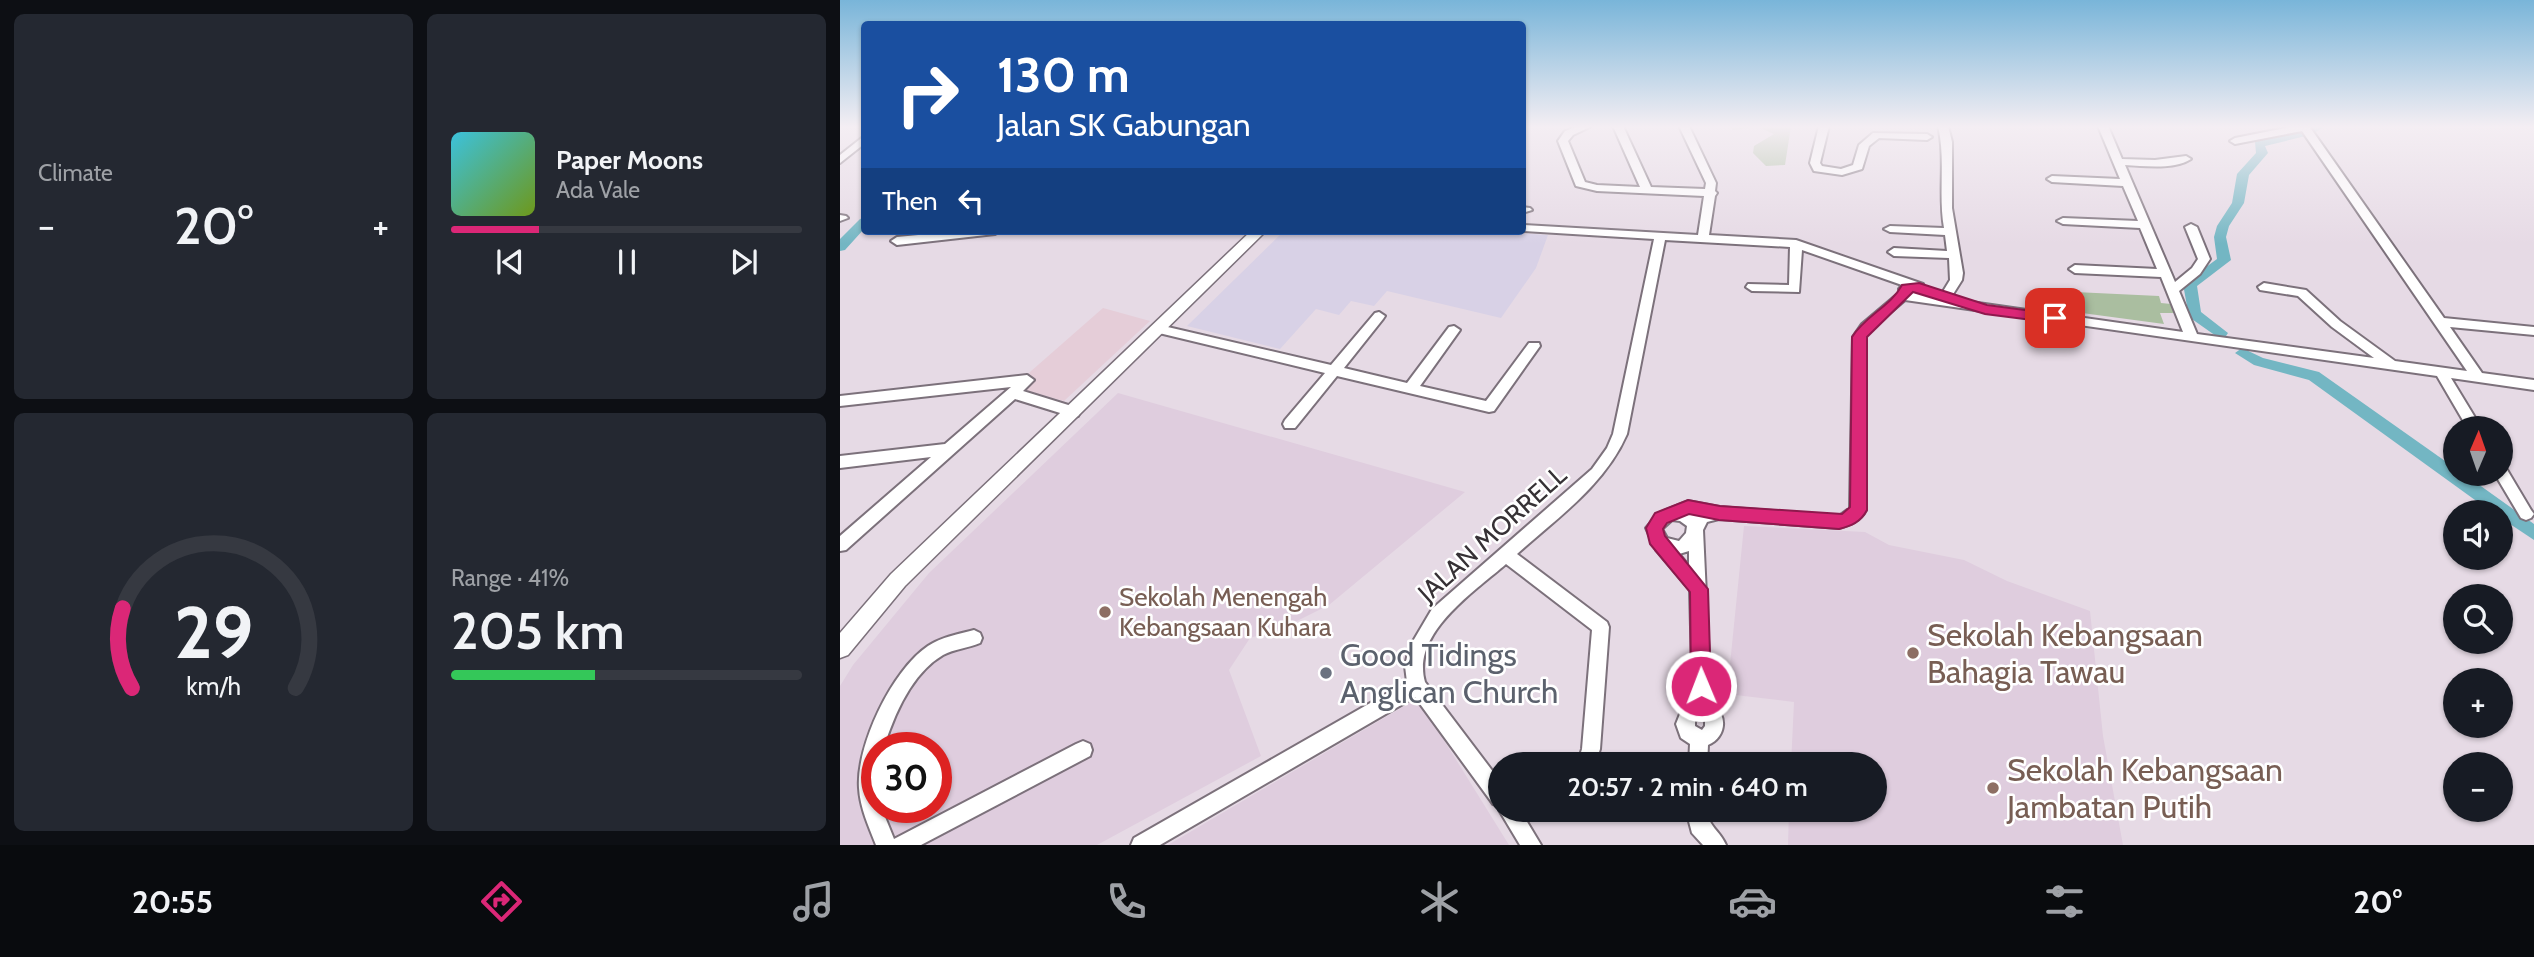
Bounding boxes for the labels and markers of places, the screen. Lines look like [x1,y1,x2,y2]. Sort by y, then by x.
pin [2025,288,2085,348]
place label: Sekolah Menengah Kebangsaan Kuhara [1119,581,1332,643]
marker: Sekolah Menengah Kebangsaan Kuhara [1097,604,1113,620]
place label: Sekolah Kebangsaan Bahagia Tawau [1927,615,2203,691]
place label: Good Tidings Anglican Church [1340,635,1558,711]
marker: Sekolah Kebangsaan Bahagia Tawau [1905,645,1921,661]
marker: Good Tidings Anglican Church [1318,665,1334,681]
place label: Sekolah Kebangsaan Jambatan Putih [2006,750,2283,826]
marker: Sekolah Kebangsaan Jambatan Putih [1985,780,2001,796]

